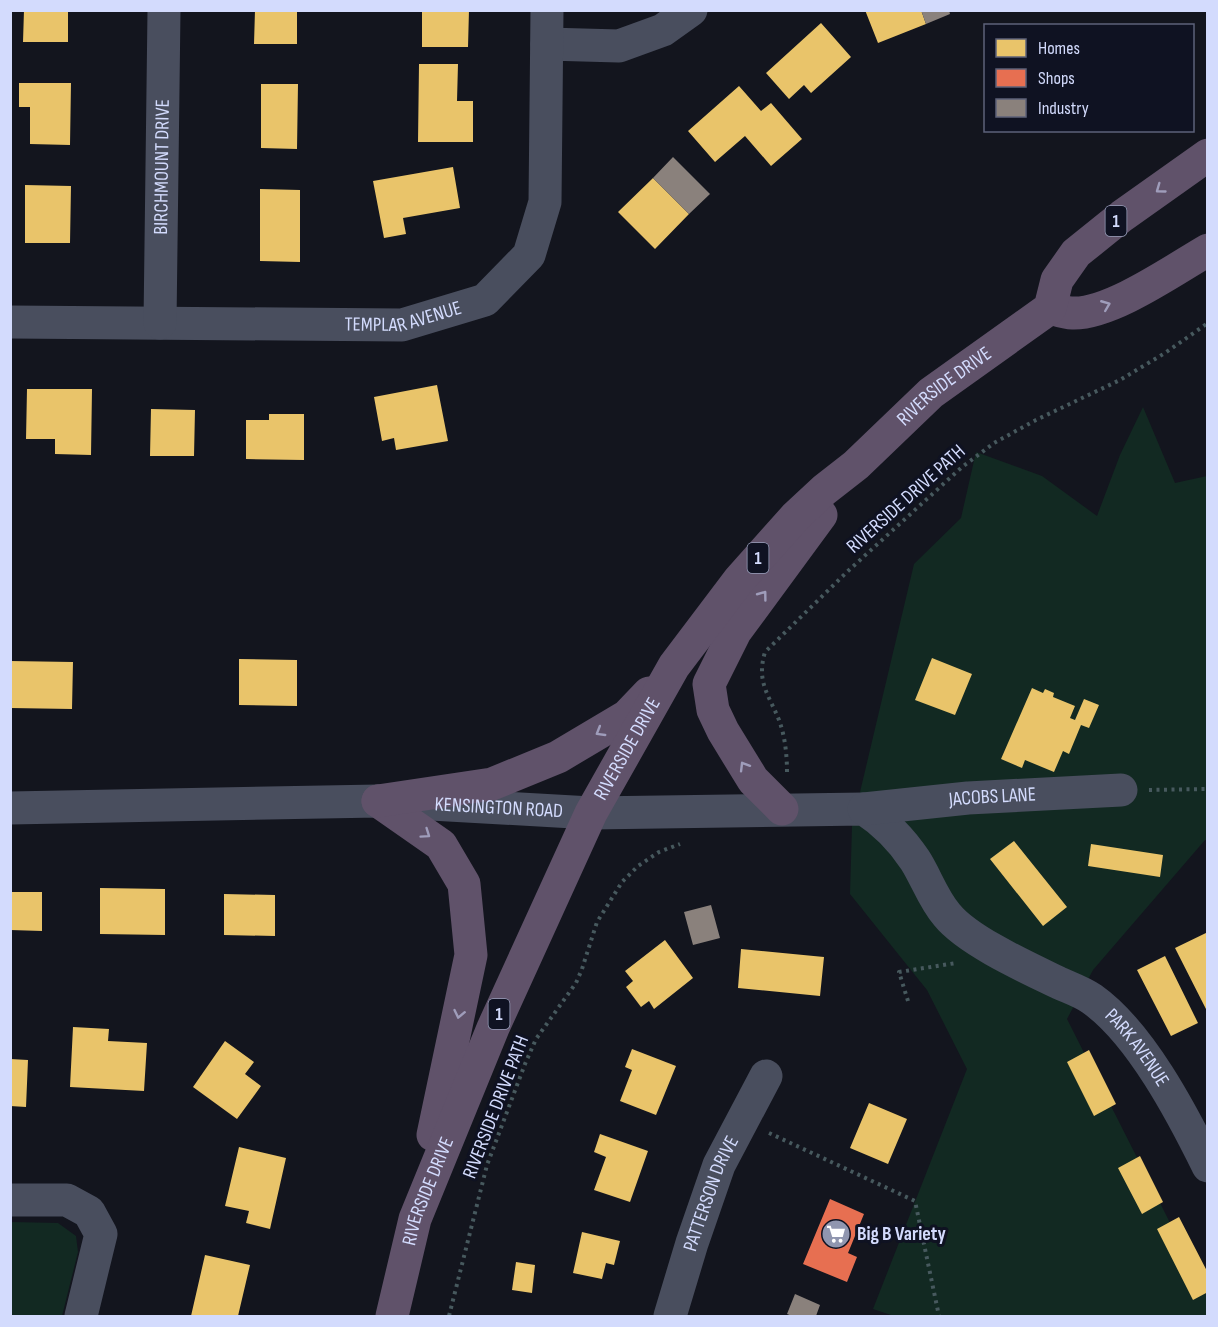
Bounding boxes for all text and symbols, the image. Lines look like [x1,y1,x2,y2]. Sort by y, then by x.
legend [984,24,1194,132]
text: Homes [1038,38,1080,59]
text: Shops [1038,68,1075,89]
text: Industry [1038,98,1089,119]
street label: BIRCHMOUNT DRIVE [149,99,175,235]
one-way arrow [1155,181,1166,192]
road number: 1 [1106,206,1126,236]
street label: TEMPLAR AVENUE [344,296,464,338]
one-way arrow [1100,300,1111,312]
street label: RIVERSIDE DRIVE [892,342,996,431]
street label: RIVERSIDE DRIVE PATH [842,440,970,558]
road number: 1 [748,543,768,573]
one-way arrow [756,590,767,601]
street label: RIVERSIDE DRIVE [589,693,666,804]
one-way arrow [595,725,606,736]
one-way arrow [740,762,752,772]
street label: JACOBS LANE [947,782,1037,812]
street label: KENSINGTON ROAD [434,792,564,823]
one-way arrow [420,827,431,838]
road number: 1 [488,999,510,1029]
street label: PARK AVENUE [1100,1004,1174,1091]
one-way arrow [453,1009,466,1019]
street label: RIVERSIDE DRIVE PATH [458,1032,534,1182]
street label: PATTERSON DRIVE [678,1132,744,1254]
street label: RIVERSIDE DRIVE [397,1134,459,1248]
supermarket icon: Big B Variety [820,1218,852,1250]
place label: Big B Variety [857,1222,946,1246]

